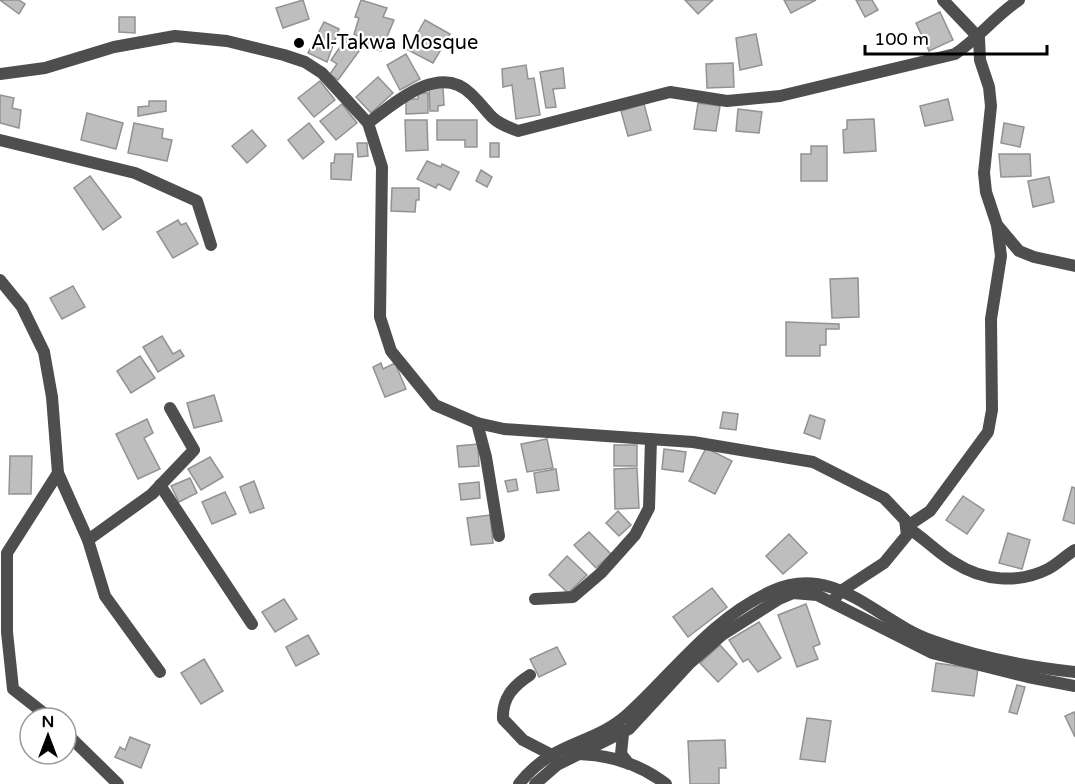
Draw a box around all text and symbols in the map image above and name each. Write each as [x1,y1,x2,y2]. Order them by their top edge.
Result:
scale bar [865,18,1046,56]
text: 100 m [874,28,929,50]
place label: Al-Takwa Mosque [311,31,478,55]
marker: Al-Takwa Mosque [292,36,306,50]
north arrow [18,706,78,766]
text: N [42,712,54,732]

